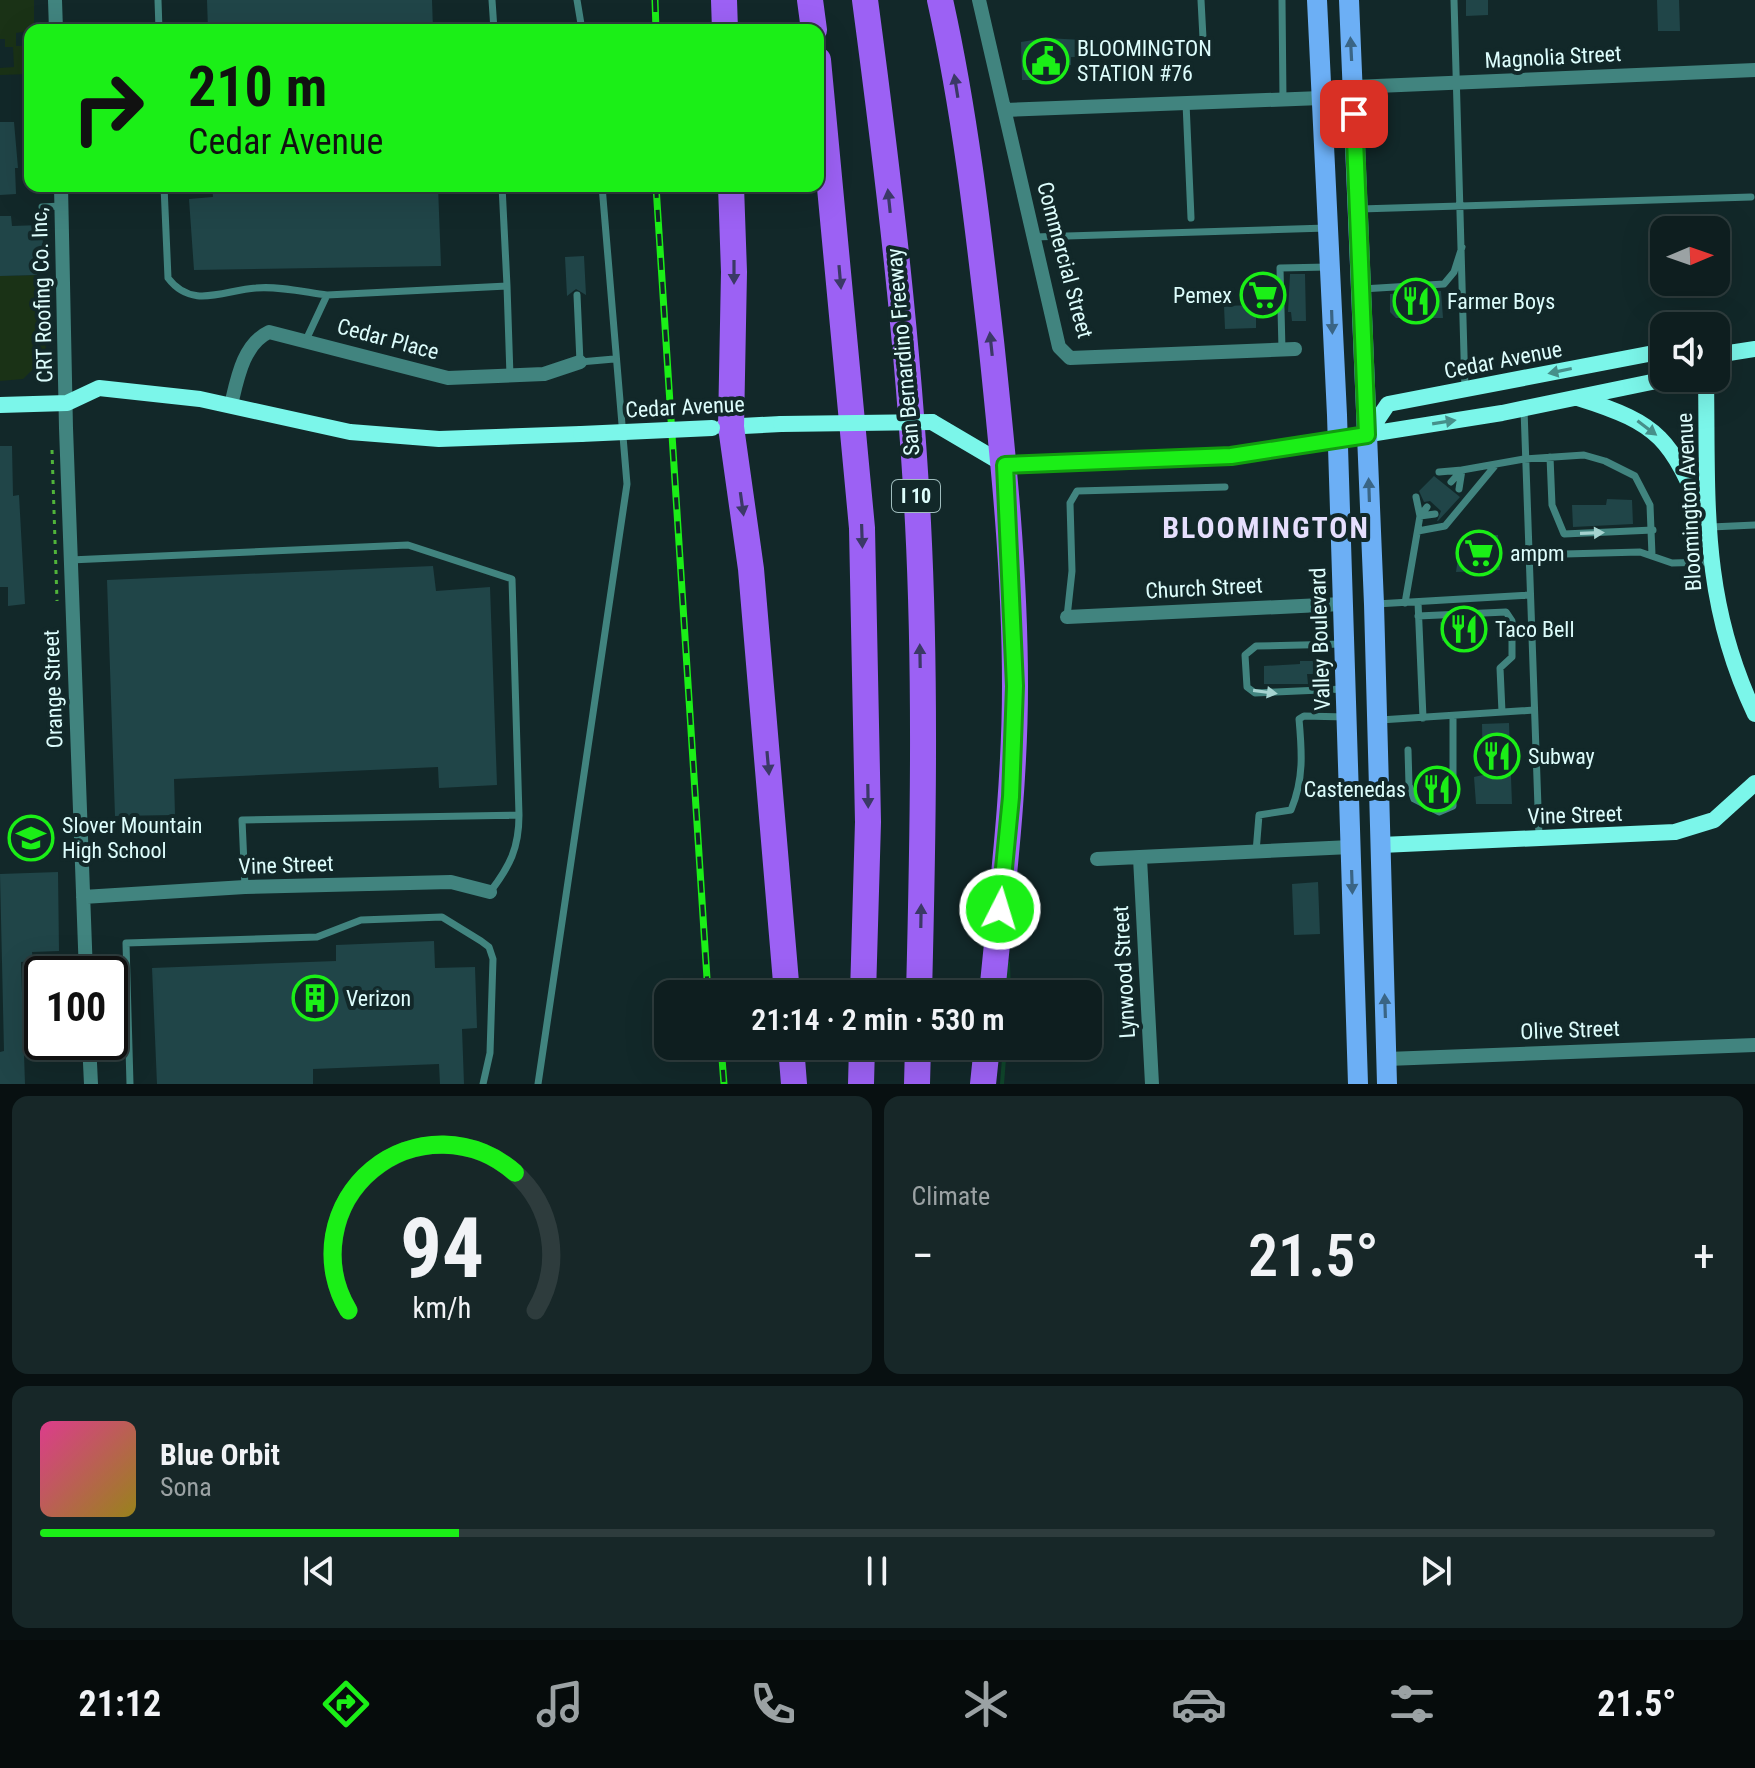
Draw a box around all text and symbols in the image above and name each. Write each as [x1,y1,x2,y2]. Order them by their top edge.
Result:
place label: BLOOMINGTON STATION #76 [1077,36,1212,86]
one-way arrow [1344,36,1357,61]
public building icon: BLOOMINGTON STATION #76 [1022,37,1070,85]
street label: Magnolia Street [1484,41,1622,73]
text: 210 m [188,54,327,120]
icon: right [56,56,160,160]
one-way arrow [949,73,962,98]
pin [1320,80,1388,148]
icon: arrive [1332,92,1376,136]
text: Cedar Avenue [188,121,383,163]
street label: Commercial Street [1032,179,1098,341]
one-way arrow [882,188,895,213]
street label: CRT Roofing Co. Inc, [26,207,58,383]
north arrow [1650,216,1730,296]
map controls [1650,216,1730,392]
street label: San Bernardino Freeway [881,247,925,457]
one-way arrow [727,260,740,285]
one-way arrow [834,264,847,289]
supermarket icon: Pemex [1239,271,1287,319]
restaurant icon: Farmer Boys [1392,277,1440,325]
place label: Pemex [1173,283,1232,308]
place label: Farmer Boys [1447,289,1555,314]
one-way arrow [1326,310,1339,335]
button: sound [1650,312,1730,392]
street label: Cedar Place [334,313,442,365]
one-way arrow [984,331,997,356]
street label: Cedar Avenue [1442,336,1564,384]
one-way arrow [1547,365,1572,378]
street label: Cedar Avenue [625,391,745,423]
street label: Bloomington Avenue [1672,412,1706,592]
one-way arrow [1432,416,1457,428]
one-way arrow [1636,420,1658,436]
one-way arrow [1362,477,1375,502]
road number: I 10 [892,480,940,512]
one-way arrow [736,492,749,517]
district label: BLOOMINGTON [1162,510,1370,545]
one-way arrow [855,524,868,549]
one-way arrow [1580,526,1605,539]
supermarket icon: ampm [1455,529,1503,577]
place label: ampm [1510,541,1565,566]
street label: Valley Boulevard [1305,567,1335,711]
street label: Church Street [1145,572,1263,604]
restaurant icon: Taco Bell [1440,605,1488,653]
place label: Taco Bell [1495,617,1574,642]
street label: Orange Street [38,629,68,749]
one-way arrow [914,643,926,668]
one-way arrow [1252,686,1277,699]
restaurant icon: Subway [1473,732,1521,780]
place label: Subway [1528,744,1595,769]
one-way arrow [762,751,775,776]
restaurant icon: Castenedas [1413,765,1461,813]
place label: Castenedas [1304,777,1406,802]
one-way arrow [861,784,874,809]
street label: Vine Street [1527,801,1623,829]
place label: Slover Mountain High School [62,813,202,863]
school or university icon: Slover Mountain High School [7,814,55,862]
street label: Vine Street [238,851,334,879]
position arrow [958,867,1042,951]
one-way arrow [1345,870,1358,896]
one-way arrow [915,903,927,928]
street label: Lynwood Street [1108,905,1140,1039]
speed limit sign: 100 [24,956,128,1060]
building icon: Verizon [291,974,339,1022]
place label: Verizon [346,986,411,1011]
one-way arrow [1379,993,1392,1018]
text: 21:14 · 2 min · 530 m [751,1002,1005,1037]
street label: Olive Street [1520,1016,1620,1044]
text: Climate [912,1181,990,1211]
text: 94 [400,1200,484,1297]
text: 21.5° [1248,1220,1379,1291]
text: − [912,1230,934,1282]
text: + [1693,1230,1715,1282]
text: km/h [412,1291,471,1325]
text: Blue Orbit [160,1437,280,1472]
text: Sona [160,1472,212,1502]
icon: previous [297,1549,341,1593]
icon: pause [855,1549,899,1593]
icon: next [1414,1549,1458,1593]
icon: directions [318,1676,374,1732]
icon: music [532,1676,588,1732]
icon: phone [745,1676,801,1732]
icon: climate [958,1676,1014,1732]
icon: car [1171,1676,1227,1732]
icon: filters [1384,1676,1440,1732]
text: 21:12 [79,1683,161,1725]
text: 21.5° [1597,1683,1676,1725]

